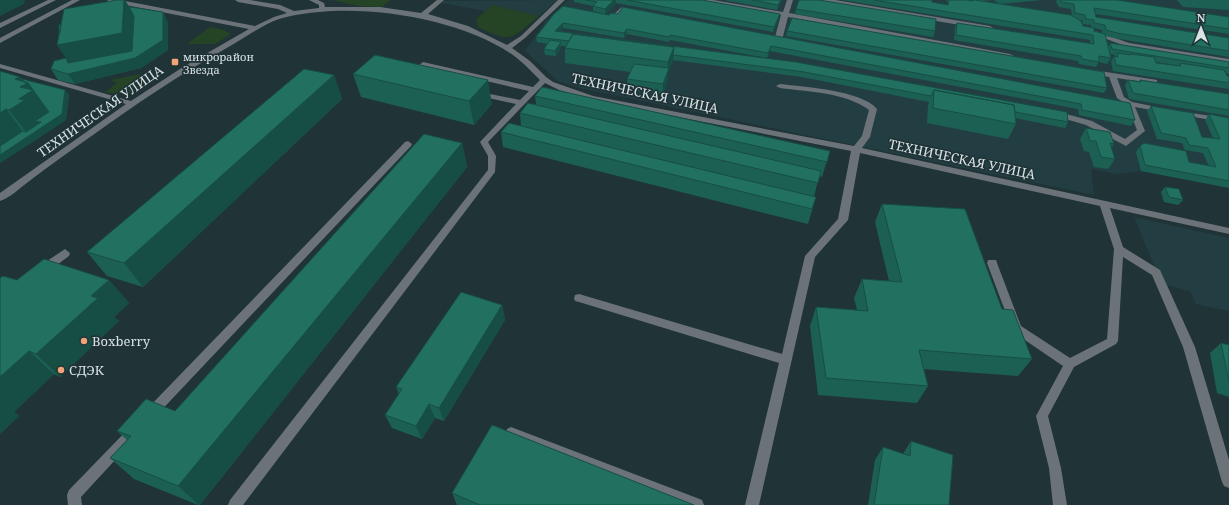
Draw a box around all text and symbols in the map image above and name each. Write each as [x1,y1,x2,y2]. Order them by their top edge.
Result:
north arrow [1181,8,1221,48]
text: N [1197,10,1206,25]
place label: микрорайон Звезда [183,49,254,77]
marker: микрорайон Звезда [170,57,180,67]
street label: ТЕХНИЧЕСКАЯ УЛИЦА [33,60,167,161]
street label: ТЕХНИЧЕСКАЯ УЛИЦА [570,69,721,118]
street label: ТЕХНИЧЕСКАЯ УЛИЦА [887,135,1038,184]
place label: Boxberry [92,332,151,350]
marker: Boxberry [79,336,89,346]
place label: СДЭК [69,361,105,379]
marker: СДЭК [56,365,66,375]

